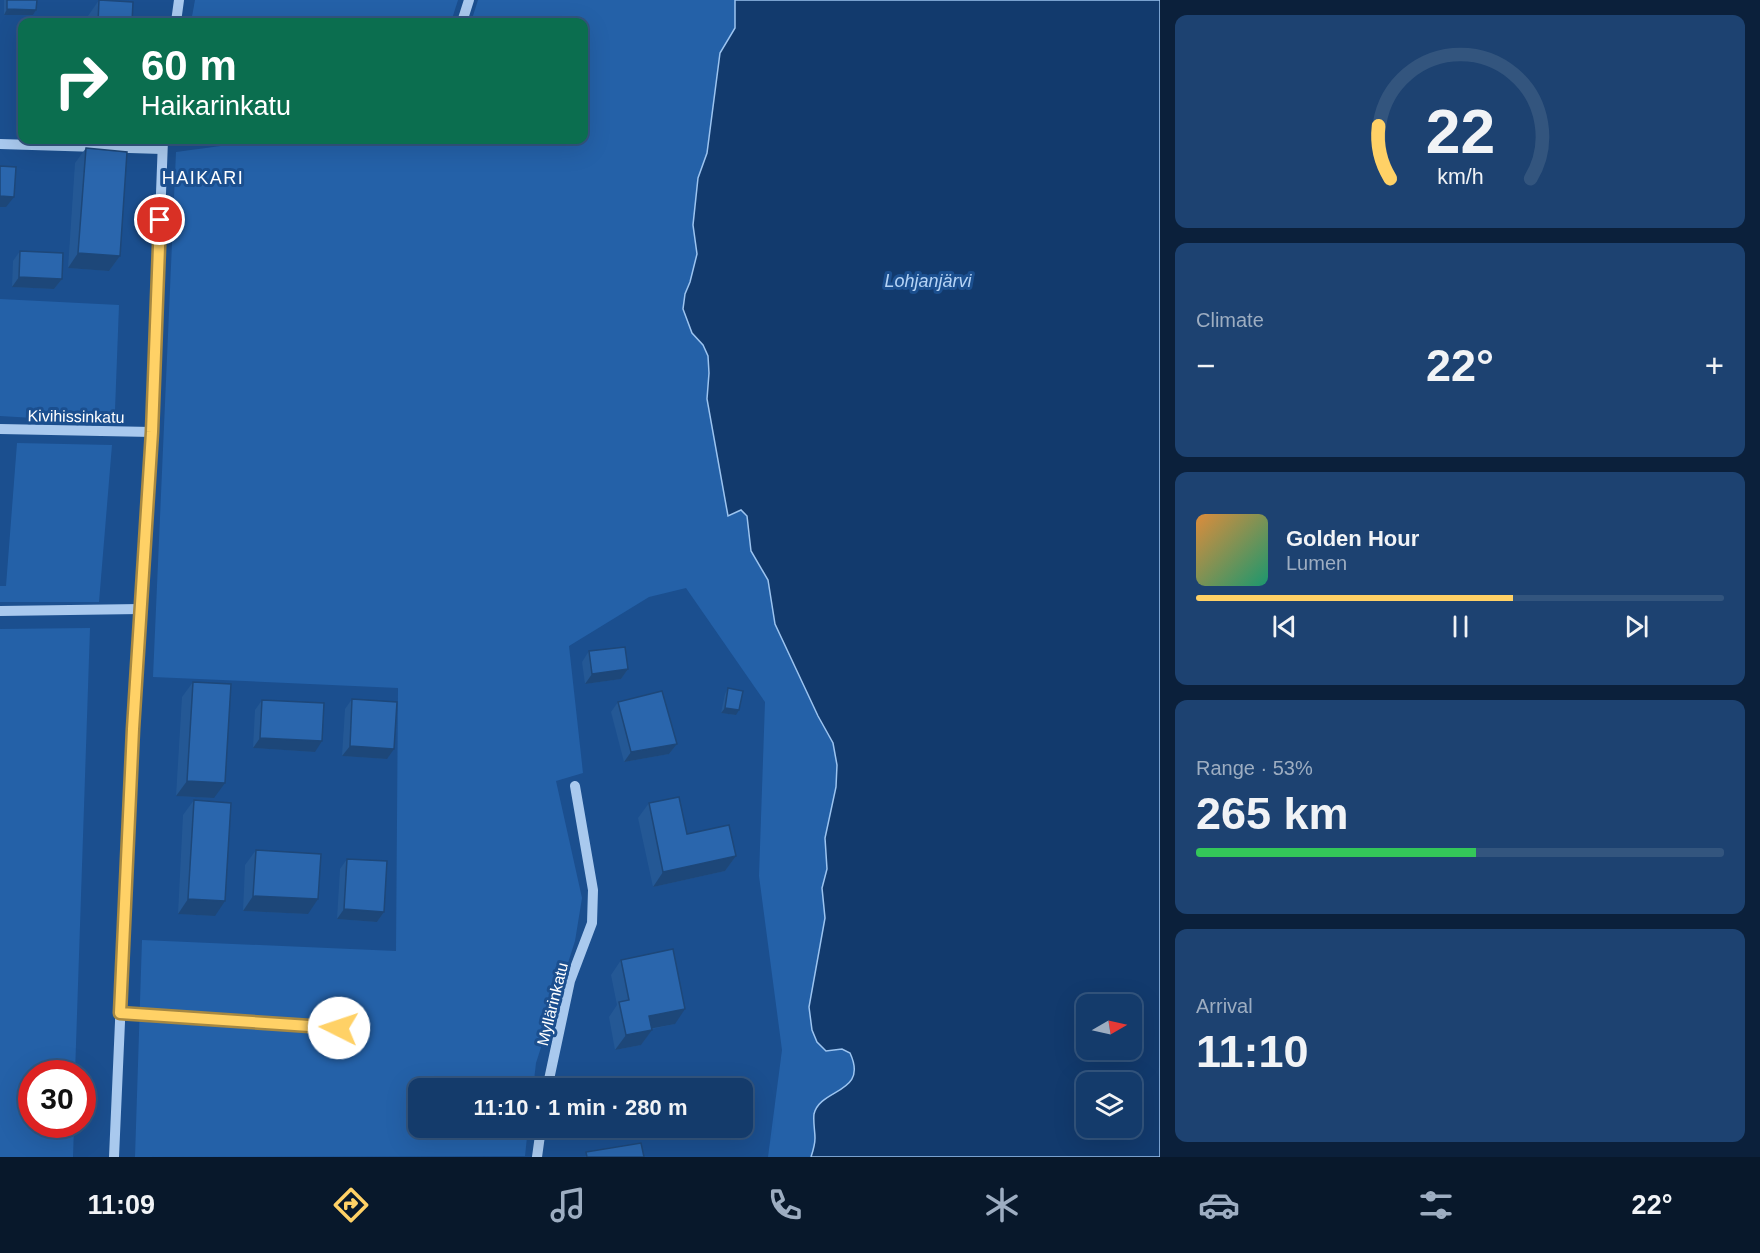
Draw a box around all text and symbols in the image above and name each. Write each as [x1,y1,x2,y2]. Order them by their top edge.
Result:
icon: right [42,42,120,120]
text: 60 m [141,42,237,89]
text: Haikarinkatu [141,91,291,121]
text: 22 [1425,97,1495,166]
text: km/h [1437,165,1483,189]
district label: HAIKARI [162,168,244,188]
pin [134,194,185,245]
icon: arrive [143,203,176,236]
water label: Lohjanjärvi [884,271,973,291]
text: Climate [1196,309,1264,331]
text: 22° [1426,340,1494,391]
text: − [1196,347,1215,384]
text: + [1705,347,1724,384]
street label: Kivihissinkatu [27,407,125,426]
text: Golden Hour [1286,526,1419,551]
text: Lumen [1286,552,1347,574]
icon: previous [1268,610,1301,643]
icon: pause [1444,610,1477,643]
icon: next [1620,610,1653,643]
text: Range · 53% [1196,757,1313,779]
text: 265 km [1196,788,1349,839]
street label: Myllärinkatu [534,961,571,1048]
north arrow [1076,994,1142,1060]
map controls [1076,994,1142,1138]
text: Arrival [1196,995,1253,1017]
position arrow [307,996,371,1060]
text: 11:10 [1196,1026,1309,1077]
speed limit sign: 30 [18,1060,96,1138]
button: layers [1076,1072,1142,1138]
text: 11:10 · 1 min · 280 m [474,1095,688,1120]
icon: directions [330,1184,372,1226]
icon: music [547,1184,589,1226]
icon: phone [764,1184,806,1226]
icon: climate [981,1184,1023,1226]
icon: car [1198,1184,1240,1226]
icon: filters [1415,1184,1457,1226]
text: 11:09 [87,1190,155,1220]
text: 22° [1632,1190,1672,1220]

